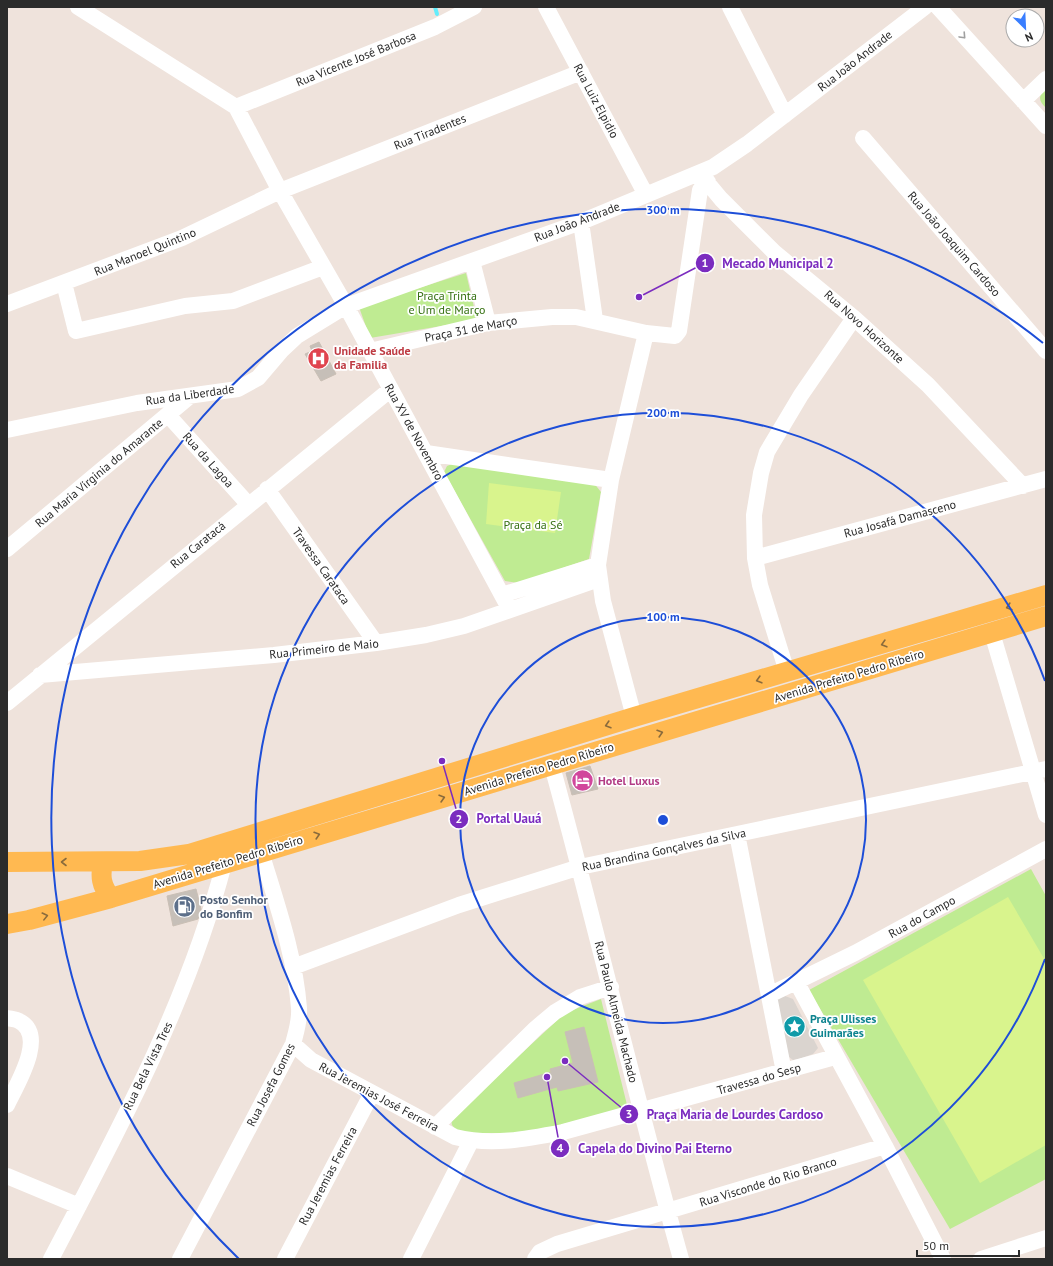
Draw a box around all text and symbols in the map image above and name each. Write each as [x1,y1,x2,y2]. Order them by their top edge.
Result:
north arrow [1005,8,1045,48]
street label: Rua Vicente José Barbosa [293,27,418,90]
street label: Rua João Andrade [814,27,895,94]
text: N [1023,29,1035,45]
one-way arrow [958,32,965,39]
street label: Rua Luiz Elpidio [571,61,622,141]
street label: Rua Tiradentes [392,110,468,153]
street label: Rua João Joaquim Cardoso [905,188,1004,299]
street label: Rua João Andrade [532,198,622,245]
text: 300 m [646,202,680,217]
street label: Rua Manoel Quintino [92,224,198,279]
callout: Mecado Municipal 2 [695,251,842,276]
text: 1 [702,255,708,270]
text: Mecado Municipal 2 [722,255,834,272]
street label: Rua Novo Horizonte [821,287,907,366]
park label: Praça Trinta e Um de Março [409,288,485,317]
street label: Praça 31 de Março [423,312,518,345]
place label: Unidade Saúde da Familia [334,343,411,372]
hospital icon: Unidade Saúde da Familia [305,345,331,371]
street label: Rua da Liberdade [145,381,235,408]
street label: Rua XV de Novembro [382,381,447,483]
text: 200 m [646,405,680,420]
street label: Rua Maria Virginia do Amarante [32,415,166,530]
street label: Rua da Lagoa [180,429,237,490]
street label: Rua Josafá Damasceno [842,496,958,541]
park label: Praça da Sé [504,517,562,532]
street label: Rua Caratacá [167,518,228,571]
street label: Travessa Carataca [289,524,354,607]
one-way arrow [1005,602,1012,611]
text: 100 m [646,609,680,624]
street label: Rua Primeiro de Maio [269,635,379,662]
one-way arrow [881,639,888,648]
street label: Avenida Prefeito Pedro Ribeiro [772,646,926,705]
one-way arrow [756,675,763,684]
one-way arrow [605,720,612,729]
one-way arrow [657,729,664,738]
street label: Avenida Prefeito Pedro Ribeiro [462,739,616,798]
hotel icon: Hotel Luxus [569,768,595,794]
place label: Hotel Luxus [598,773,660,788]
one-way arrow [438,794,445,803]
callout: Portal Uauá [449,806,550,831]
text: Portal Uauá [476,810,542,827]
text: 2 [456,811,462,826]
centre of rings [656,813,670,827]
street label: Rua Brandina Gonçalves da Silva [581,825,747,874]
one-way arrow [314,831,321,840]
street label: Avenida Prefeito Pedro Ribeiro [151,832,305,891]
one-way arrow [61,858,67,866]
place label: Posto Senhor do Bonfim [200,892,269,921]
street label: Rua do Campo [886,892,958,941]
fuel station icon: Posto Senhor do Bonfim [172,894,198,920]
one-way arrow [41,912,48,921]
street label: Rua Paulo Almeida Machado [592,939,641,1084]
place label: Praça Ulisses Guimarães [810,1011,876,1040]
place icon: Praça Ulisses Guimarães [781,1013,807,1039]
street label: Rua Bela Vista Tres [120,1019,175,1112]
street label: Rua Josefa Gomes [243,1041,298,1129]
street label: Rua Jeremias José Ferreira [317,1059,442,1135]
street label: Travessa do Sesp [715,1059,803,1098]
callout: Praça Maria de Lourdes Cardoso [619,1102,831,1127]
text: 3 [626,1106,632,1121]
text: Praça Maria de Lourdes Cardoso [647,1106,823,1123]
street label: Rua Jeremias Ferreira [295,1124,360,1228]
callout: Capela do Divino Pai Eterno [550,1135,740,1160]
text: 4 [557,1140,564,1155]
text: Capela do Divino Pai Eterno [578,1140,732,1157]
street label: Rua Visconde do Rio Branco [698,1154,838,1210]
scale bar [917,1232,1019,1258]
text: 50 m [923,1238,949,1253]

